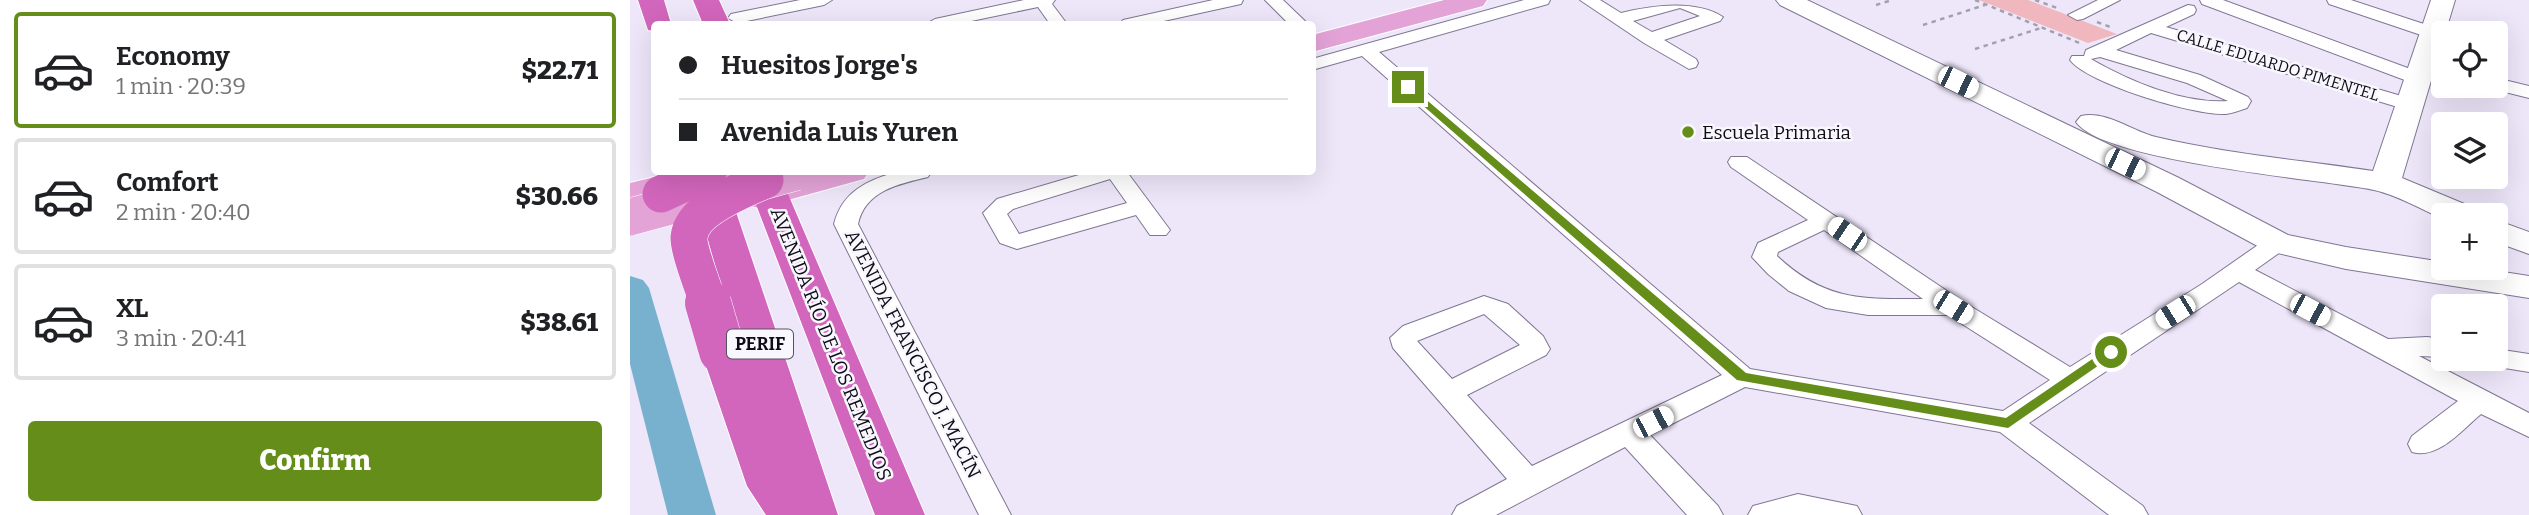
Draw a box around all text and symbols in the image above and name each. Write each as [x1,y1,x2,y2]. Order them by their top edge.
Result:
map controls [2431,21,2508,371]
button: locate [2431,21,2508,98]
street label: CALLE EDUARDO PIMENTEL [2174,25,2382,105]
icon: car [32,39,95,102]
text: Economy [116,41,230,72]
text: Huesitos Jorge's [721,50,918,81]
text: $22.71 [521,55,598,86]
car [1935,63,1982,101]
route end [1392,71,1424,103]
text: 1 min · 20:39 [116,72,246,100]
button: layers [2431,112,2508,189]
text: Avenida Luis Yuren [721,117,958,148]
place label: Escuela Primaria [1702,121,1852,144]
marker: Escuela Primaria [1680,124,1696,140]
car [2102,145,2149,183]
icon: car [32,165,95,228]
text: Comfort [116,167,219,198]
text: $30.66 [516,181,598,212]
text: 2 min · 20:40 [116,198,251,226]
button: + [2431,203,2508,280]
street label: AVENIDA RÍO DE LOS REMEDIOS [766,204,896,484]
car [1824,214,1871,254]
street label: AVENIDA FRANCISCO J. MACÍN [840,226,986,482]
car [1930,287,1977,327]
icon: car [32,291,95,354]
car [2287,291,2334,329]
car [2152,292,2199,332]
text: XL [116,293,148,324]
button: − [2431,294,2508,371]
text: $38.61 [520,307,598,338]
text: 3 min · 20:41 [116,324,246,352]
road number: PERIF [727,330,793,358]
route start [2095,336,2127,368]
car [1630,403,1677,441]
button: Confirm [28,421,602,501]

